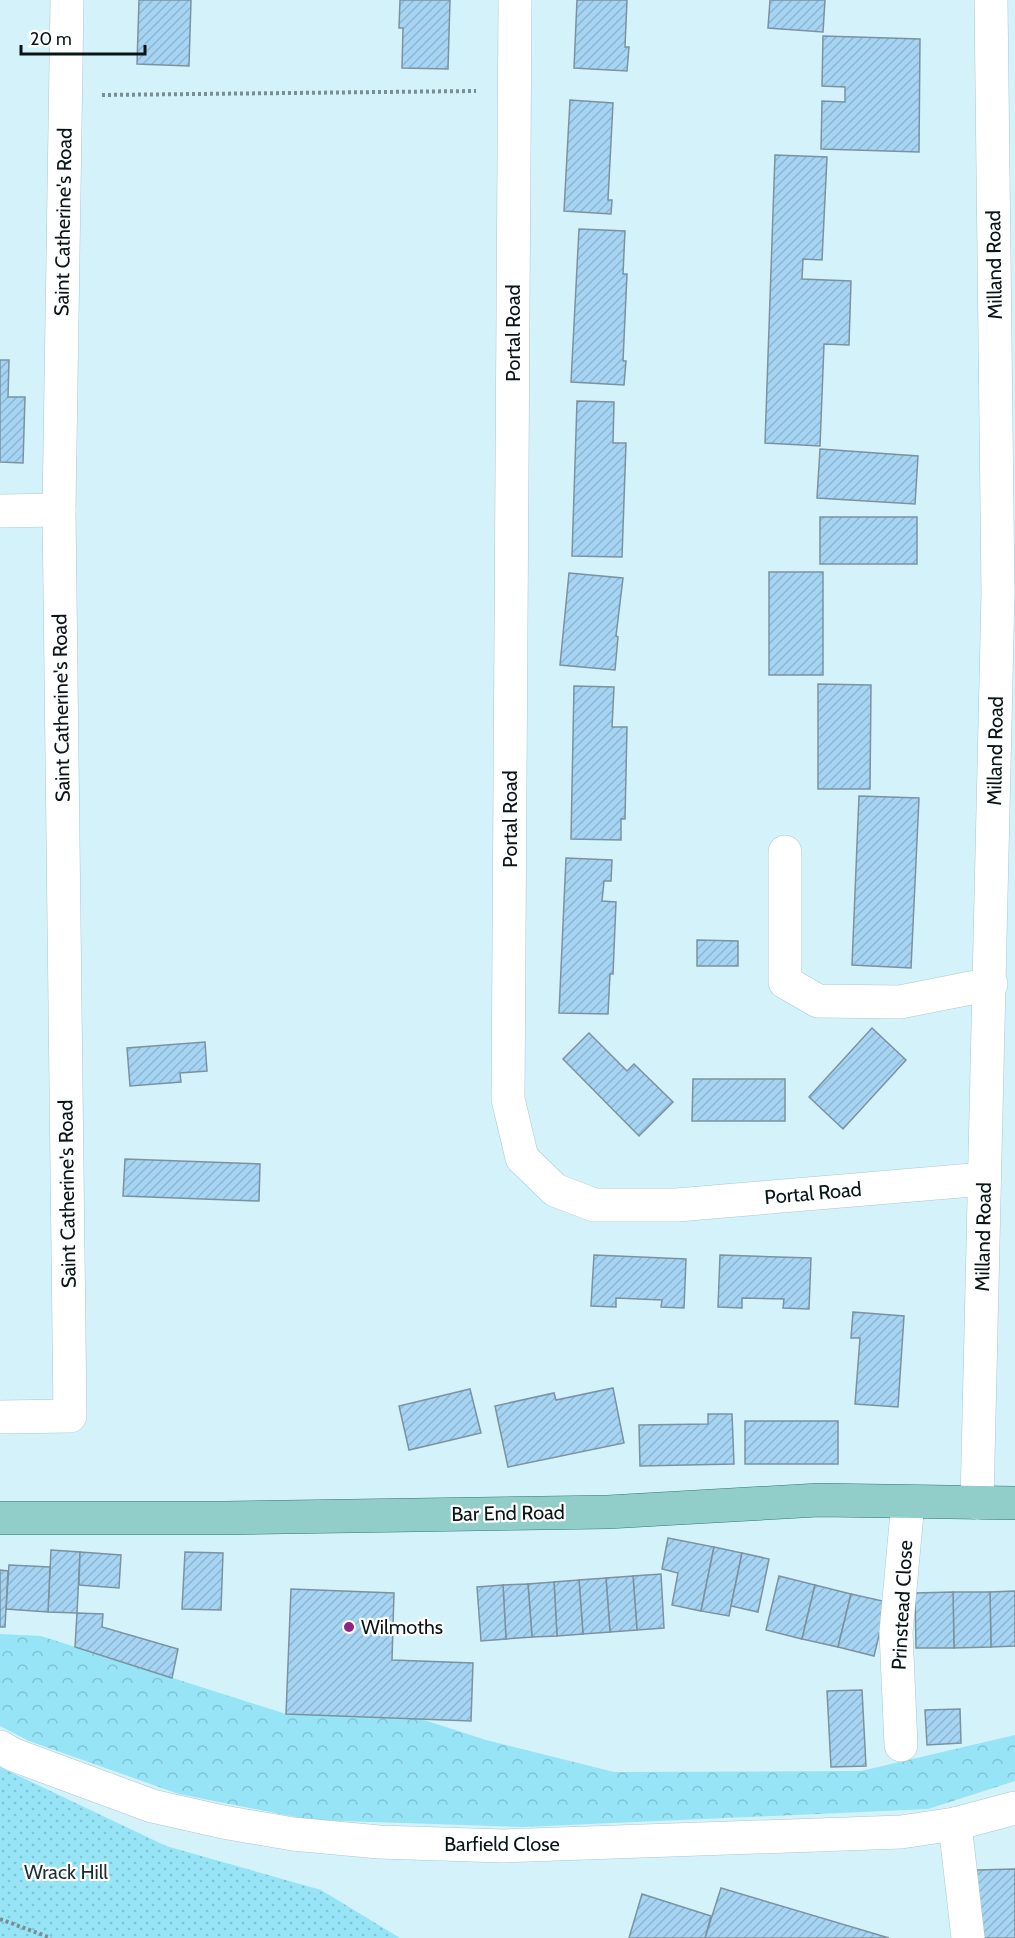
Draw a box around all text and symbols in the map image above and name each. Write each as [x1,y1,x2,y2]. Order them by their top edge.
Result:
scale bar [21,18,146,56]
text: 20 m [30,28,72,50]
street label: Saint Catherine's Road [49,128,77,316]
street label: Milland Road [981,210,1007,320]
street label: Portal Road [501,284,525,382]
street label: Saint Catherine's Road [47,614,75,802]
street label: Milland Road [982,696,1008,806]
street label: Portal Road [498,770,522,868]
street label: Saint Catherine's Road [53,1100,81,1288]
street label: Portal Road [763,1177,863,1209]
street label: Milland Road [970,1182,996,1292]
street label: Bar End Road [451,1500,565,1526]
street label: Prinstead Close [887,1540,917,1670]
place label: Wilmoths [361,1615,443,1639]
marker: Wilmoths [342,1620,356,1634]
street label: Barfield Close [444,1832,560,1856]
park label: Wrack Hill [24,1860,108,1884]

